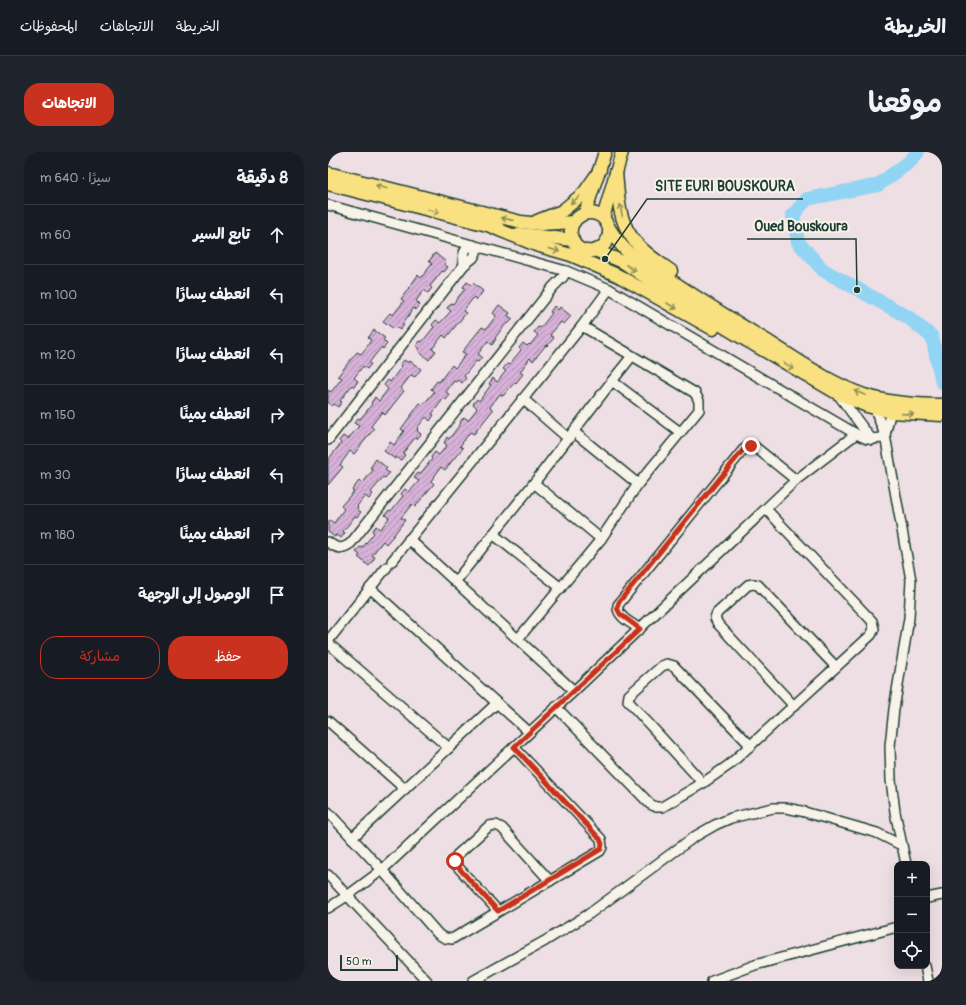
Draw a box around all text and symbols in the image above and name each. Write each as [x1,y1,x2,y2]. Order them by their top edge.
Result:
text: الخريطة [884,15,946,39]
text: المحفوظات [20,18,78,35]
text: الاتجاهات [100,18,154,35]
text: الخريطة [176,18,219,35]
button: الاتجاهات [24,83,114,126]
text: موقعنا [868,86,942,121]
text: 8 دقيقة [237,167,288,188]
text: سيرًا · 640 m [40,170,111,186]
callout: SITE EURI BOUSKOURA [647,173,803,199]
text: SITE EURI BOUSKOURA [655,178,795,195]
one-way arrow [375,183,388,190]
one-way arrow [570,196,581,205]
one-way arrow [616,204,624,217]
one-way arrow [427,208,440,216]
callout: Oued Bouskoura [747,213,856,239]
one-way arrow [501,215,514,223]
text: Oued Bouskoura [754,218,848,235]
icon: ahead [266,224,288,246]
text: تابع السير [193,225,250,244]
text: 60 m [40,227,71,243]
one-way arrow [548,247,561,254]
one-way arrow [626,264,637,272]
icon: left [266,284,288,306]
text: انعطف يسارًا [176,285,250,304]
text: 100 m [40,287,77,303]
one-way arrow [665,302,677,310]
icon: left [266,344,288,366]
text: انعطف يسارًا [176,345,250,364]
text: 120 m [40,347,76,363]
one-way arrow [783,362,795,370]
one-way arrow [854,388,866,396]
icon: right [266,404,288,426]
text: انعطف يمينًا [180,405,250,424]
text: 150 m [40,407,75,423]
one-way arrow [901,411,914,418]
route end [742,437,760,455]
icon: left [266,464,288,486]
text: انعطف يسارًا [176,465,250,484]
text: 30 m [40,467,71,483]
icon: right [266,524,288,546]
text: انعطف يمينًا [180,525,250,544]
text: 180 m [40,527,75,543]
icon: arrive [266,584,288,606]
text: الوصول إلى الوجهة [138,585,250,604]
button: مشاركة [40,636,160,679]
button: حفظ [168,636,288,679]
route start [446,852,464,870]
map controls [894,861,930,969]
button: + [894,861,930,897]
button: − [894,897,930,933]
button: locate [894,933,930,969]
scale bar [340,953,398,972]
text: 50 m [346,955,372,968]

